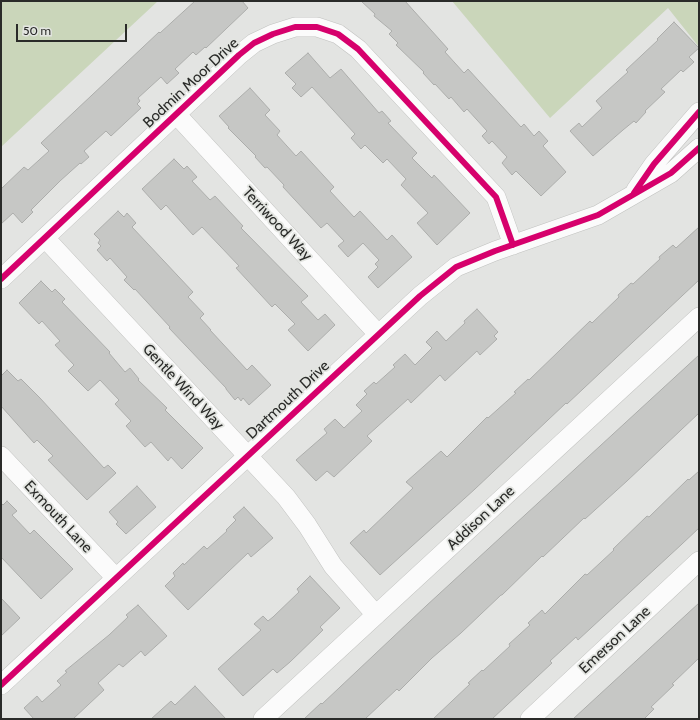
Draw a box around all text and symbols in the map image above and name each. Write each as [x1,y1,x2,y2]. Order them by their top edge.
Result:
scale bar [18,16,129,42]
text: 50 m [23,23,51,38]
street label: Bodmin Moor Drive [140,34,242,132]
street label: Terriwood Way [238,183,316,265]
street label: Gentle Wind Way [139,340,227,434]
street label: Dartmouth Drive [243,357,333,443]
street label: Exmouth Lane [20,477,96,557]
street label: Addison Lane [443,482,519,554]
street label: Emerson Lane [576,602,654,678]

